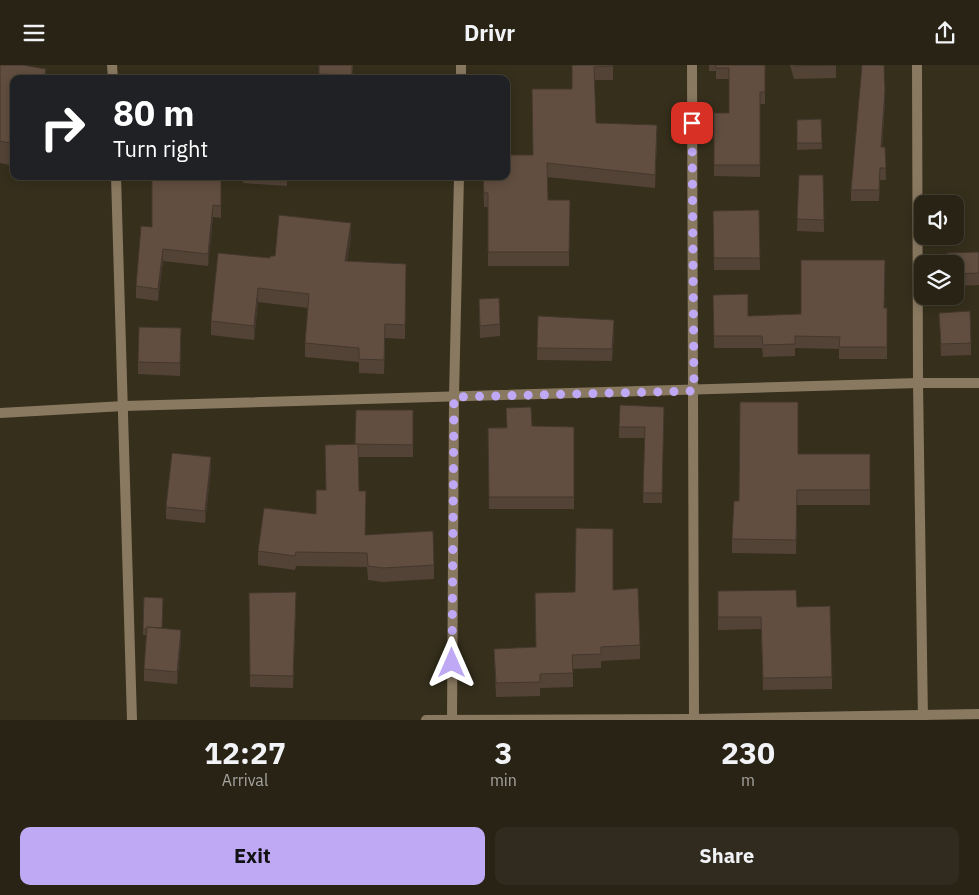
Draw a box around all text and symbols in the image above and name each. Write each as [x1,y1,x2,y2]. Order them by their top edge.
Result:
text: Drivr [464,18,515,47]
icon: menu [20,19,48,47]
icon: share [931,19,959,47]
text: 80 m [113,90,195,136]
icon: right [30,95,95,160]
pin [671,102,713,144]
icon: arrive [678,109,706,137]
text: Turn right [113,134,208,163]
map controls [914,195,964,305]
button: sound [914,195,964,245]
button: layers [914,255,964,305]
position arrow [425,636,477,688]
text: 12:27 [204,733,286,772]
text: 3 [494,733,512,772]
text: 230 [721,733,775,772]
text: Arrival [222,770,268,790]
text: min [490,770,517,790]
text: m [741,770,755,790]
button: Exit [20,827,485,885]
button: Share [495,827,959,885]

